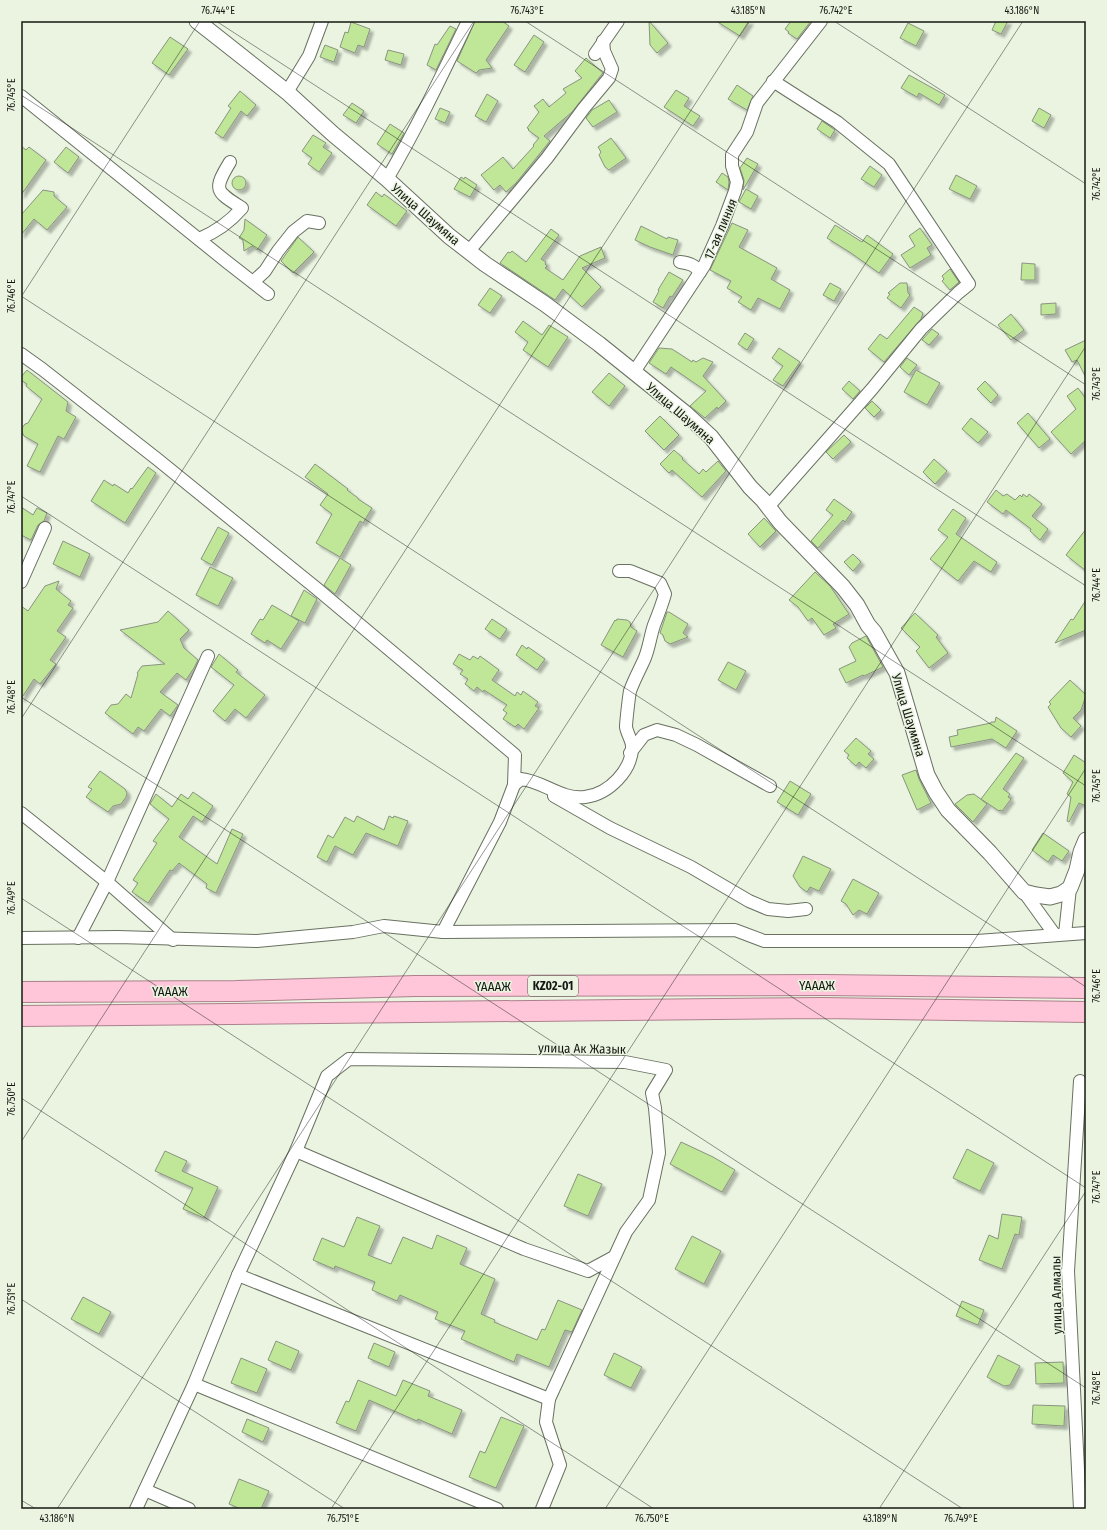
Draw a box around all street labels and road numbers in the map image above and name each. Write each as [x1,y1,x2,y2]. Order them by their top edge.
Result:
street label: Улица Шаумяна [388,180,463,248]
street label: 17-ая линия [701,196,740,262]
street label: Улица Шаумяна [643,379,718,447]
street label: Улица Шаумяна [888,671,928,758]
road number: KZ02-01 [528,976,578,996]
street label: ҮАААЖ [799,978,835,993]
street label: ҮАААЖ [475,979,511,994]
street label: ҮАААЖ [152,984,188,999]
street label: улица Ак Жазык [538,1040,626,1057]
street label: улица Алмалы [1048,1255,1065,1334]

